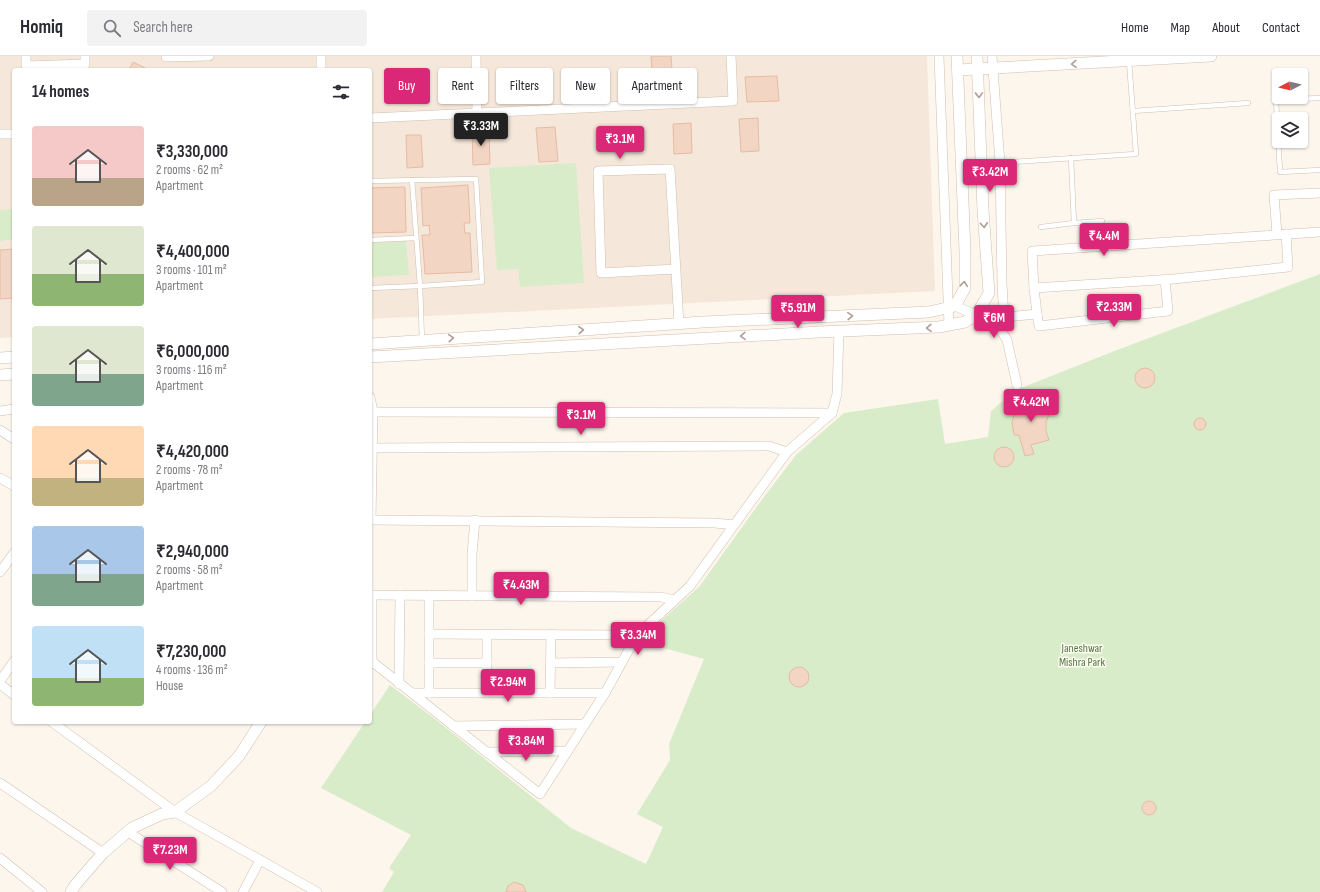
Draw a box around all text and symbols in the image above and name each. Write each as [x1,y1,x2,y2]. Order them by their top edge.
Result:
search box [87,10,367,46]
text: Homiq [20,16,63,39]
icon: search [101,17,123,39]
text: Search here [133,18,193,37]
text: Home [1121,19,1149,36]
text: Map [1171,19,1190,36]
text: About [1212,19,1240,36]
text: Contact [1262,19,1300,36]
one-way arrow [1071,59,1077,68]
chip: Buy [384,68,430,104]
chip: Rent [438,68,488,104]
chip: Filters [496,68,553,104]
chip: New [561,68,610,104]
chip: Apartment [618,68,697,104]
north arrow [1272,68,1308,104]
map controls [1272,68,1308,148]
icon: filters [330,81,352,103]
text: 14 homes [32,82,89,102]
one-way arrow [974,92,983,98]
button: layers [1272,112,1308,148]
pin: ₹3.33M [448,113,514,147]
text: ₹3.33M [463,118,499,134]
pin: ₹3.1M [592,126,648,160]
text: ₹3.1M [605,131,635,147]
icon: home [64,142,112,190]
text: ₹3,330,000 [156,142,228,162]
pin: ₹3.42M [957,159,1023,193]
text: 2 rooms · 62 m² [156,162,223,178]
text: ₹3.42M [972,164,1008,180]
text: Apartment [156,178,203,194]
one-way arrow [980,222,989,228]
pin: ₹4.4M [1076,223,1132,257]
text: ₹4.4M [1089,228,1119,244]
icon: home [64,242,112,290]
text: ₹4,400,000 [156,242,230,262]
text: 3 rooms · 101 m² [156,262,227,278]
text: Apartment [156,278,203,294]
one-way arrow [959,280,968,287]
pin: ₹2.33M [1081,294,1147,328]
pin: ₹5.91M [765,295,831,329]
text: ₹2.33M [1096,299,1132,315]
text: ₹5.91M [780,300,816,316]
pin: ₹6M [975,305,1013,339]
text: ₹6M [983,310,1005,326]
one-way arrow [847,311,853,320]
one-way arrow [926,323,932,332]
one-way arrow [578,325,584,334]
one-way arrow [740,332,746,340]
one-way arrow [448,333,454,342]
icon: home [64,342,112,390]
text: ₹6,000,000 [156,342,229,362]
text: 3 rooms · 116 m² [156,362,227,378]
text: Apartment [156,378,203,394]
pin: ₹4.42M [998,389,1064,423]
text: ₹4.42M [1013,394,1049,410]
pin: ₹3.1M [553,402,609,436]
text: ₹3.1M [566,407,596,423]
icon: home [64,442,112,490]
text: ₹4,420,000 [156,442,229,462]
text: 2 rooms · 78 m² [156,462,223,478]
text: Apartment [156,478,203,494]
icon: home [64,542,112,590]
text: ₹2,940,000 [156,542,229,562]
text: 2 rooms · 58 m² [156,562,223,578]
pin: ₹4.43M [488,572,554,606]
text: ₹4.43M [503,577,539,593]
text: Apartment [156,578,203,594]
pin: ₹3.34M [605,622,671,656]
text: ₹3.34M [620,627,656,643]
park label: Janeshwar Mishra Park [1059,641,1105,670]
icon: home [64,642,112,690]
text: ₹7,230,000 [156,642,226,662]
text: 4 rooms · 136 m² [156,662,228,678]
pin: ₹2.94M [475,669,541,703]
text: ₹2.94M [490,674,526,690]
text: House [156,678,183,694]
pin: ₹3.84M [493,728,559,762]
text: ₹3.84M [508,733,544,749]
pin: ₹7.23M [137,837,203,871]
text: ₹7.23M [153,842,187,858]

